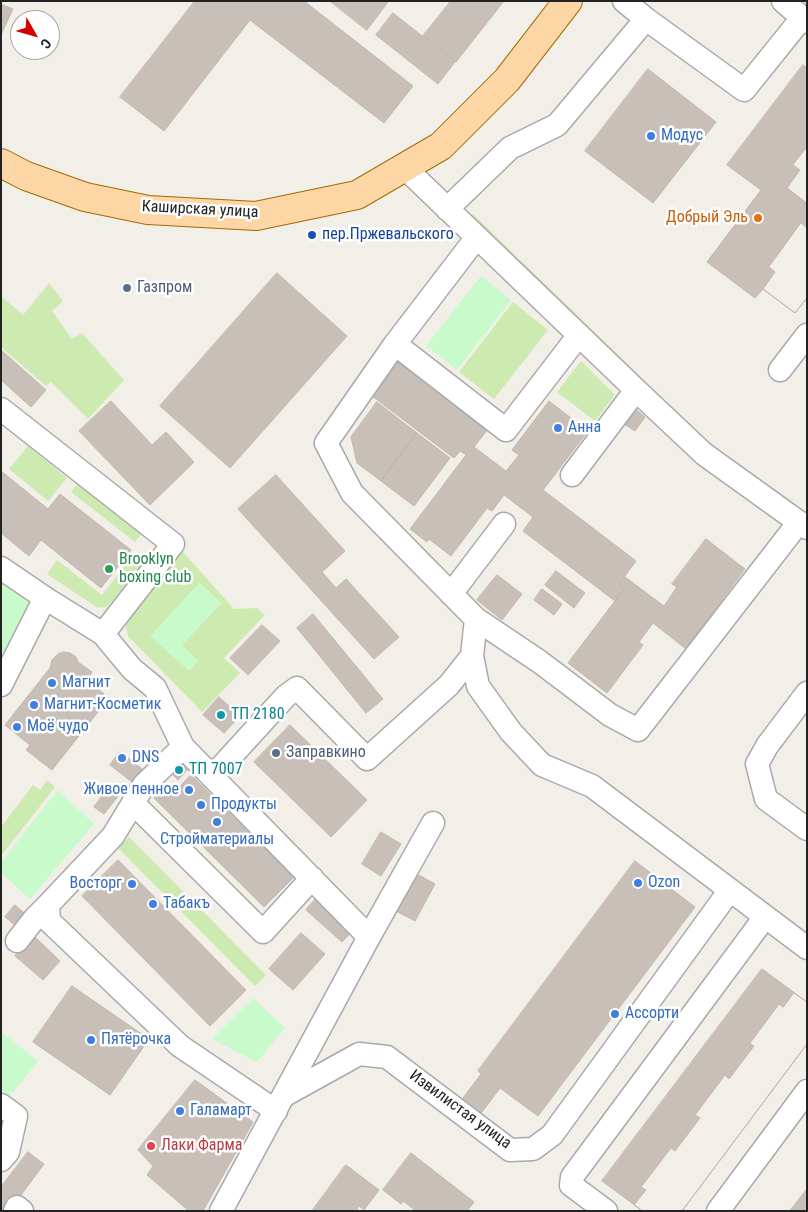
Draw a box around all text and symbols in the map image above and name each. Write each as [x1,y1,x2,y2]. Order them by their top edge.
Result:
north arrow [10,10,60,60]
text: С [37,36,55,52]
place label: Модус [661,126,703,146]
marker: Модус [645,130,657,142]
street label: Каширская улица [141,197,259,223]
place label: Добрый Эль [666,208,748,228]
marker: Добрый Эль [752,212,764,224]
place label: пер.Пржевальского [322,225,454,245]
marker: пер.Пржевальского [306,229,318,241]
place label: Газпром [137,278,192,298]
marker: Газпром [121,282,133,294]
place label: Анна [568,418,601,438]
marker: Анна [552,422,564,434]
place label: Brooklyn boxing club [119,550,191,588]
marker: Brooklyn boxing club [103,563,115,575]
place label: Магнит [62,673,111,693]
marker: Магнит [46,677,58,689]
place label: Магнит-Косметик [44,695,161,715]
marker: Магнит-Косметик [28,699,40,711]
place label: ТП 2180 [231,705,285,725]
marker: ТП 2180 [215,709,227,721]
place label: Моё чудо [27,717,89,737]
marker: Моё чудо [11,721,23,733]
place label: Заправкино [286,743,366,763]
marker: Заправкино [270,747,282,759]
place label: DNS [132,748,159,768]
marker: DNS [116,752,128,764]
place label: ТП 7007 [189,760,243,780]
marker: ТП 7007 [173,764,185,776]
place label: Живое пенное [83,780,179,800]
marker: Живое пенное [183,784,195,796]
place label: Продукты [211,795,277,815]
marker: Продукты [195,799,207,811]
marker: Стройматериалы [211,816,223,828]
place label: Стройматериалы [160,830,274,850]
place label: Ozon [648,873,680,893]
place label: Восторг [70,874,122,894]
marker: Ozon [632,877,644,889]
marker: Восторг [126,878,138,890]
place label: Табакъ [163,894,210,914]
marker: Табакъ [147,898,159,910]
place label: Ассорти [625,1004,679,1024]
marker: Ассорти [609,1008,621,1020]
place label: Пятёрочка [101,1030,171,1050]
marker: Пятёрочка [85,1034,97,1046]
street label: Извилистая улица [405,1067,515,1153]
place label: Галамарт [190,1101,252,1121]
marker: Галамарт [174,1105,186,1117]
place label: Лаки Фарма [161,1136,242,1156]
marker: Лаки Фарма [145,1140,157,1152]

